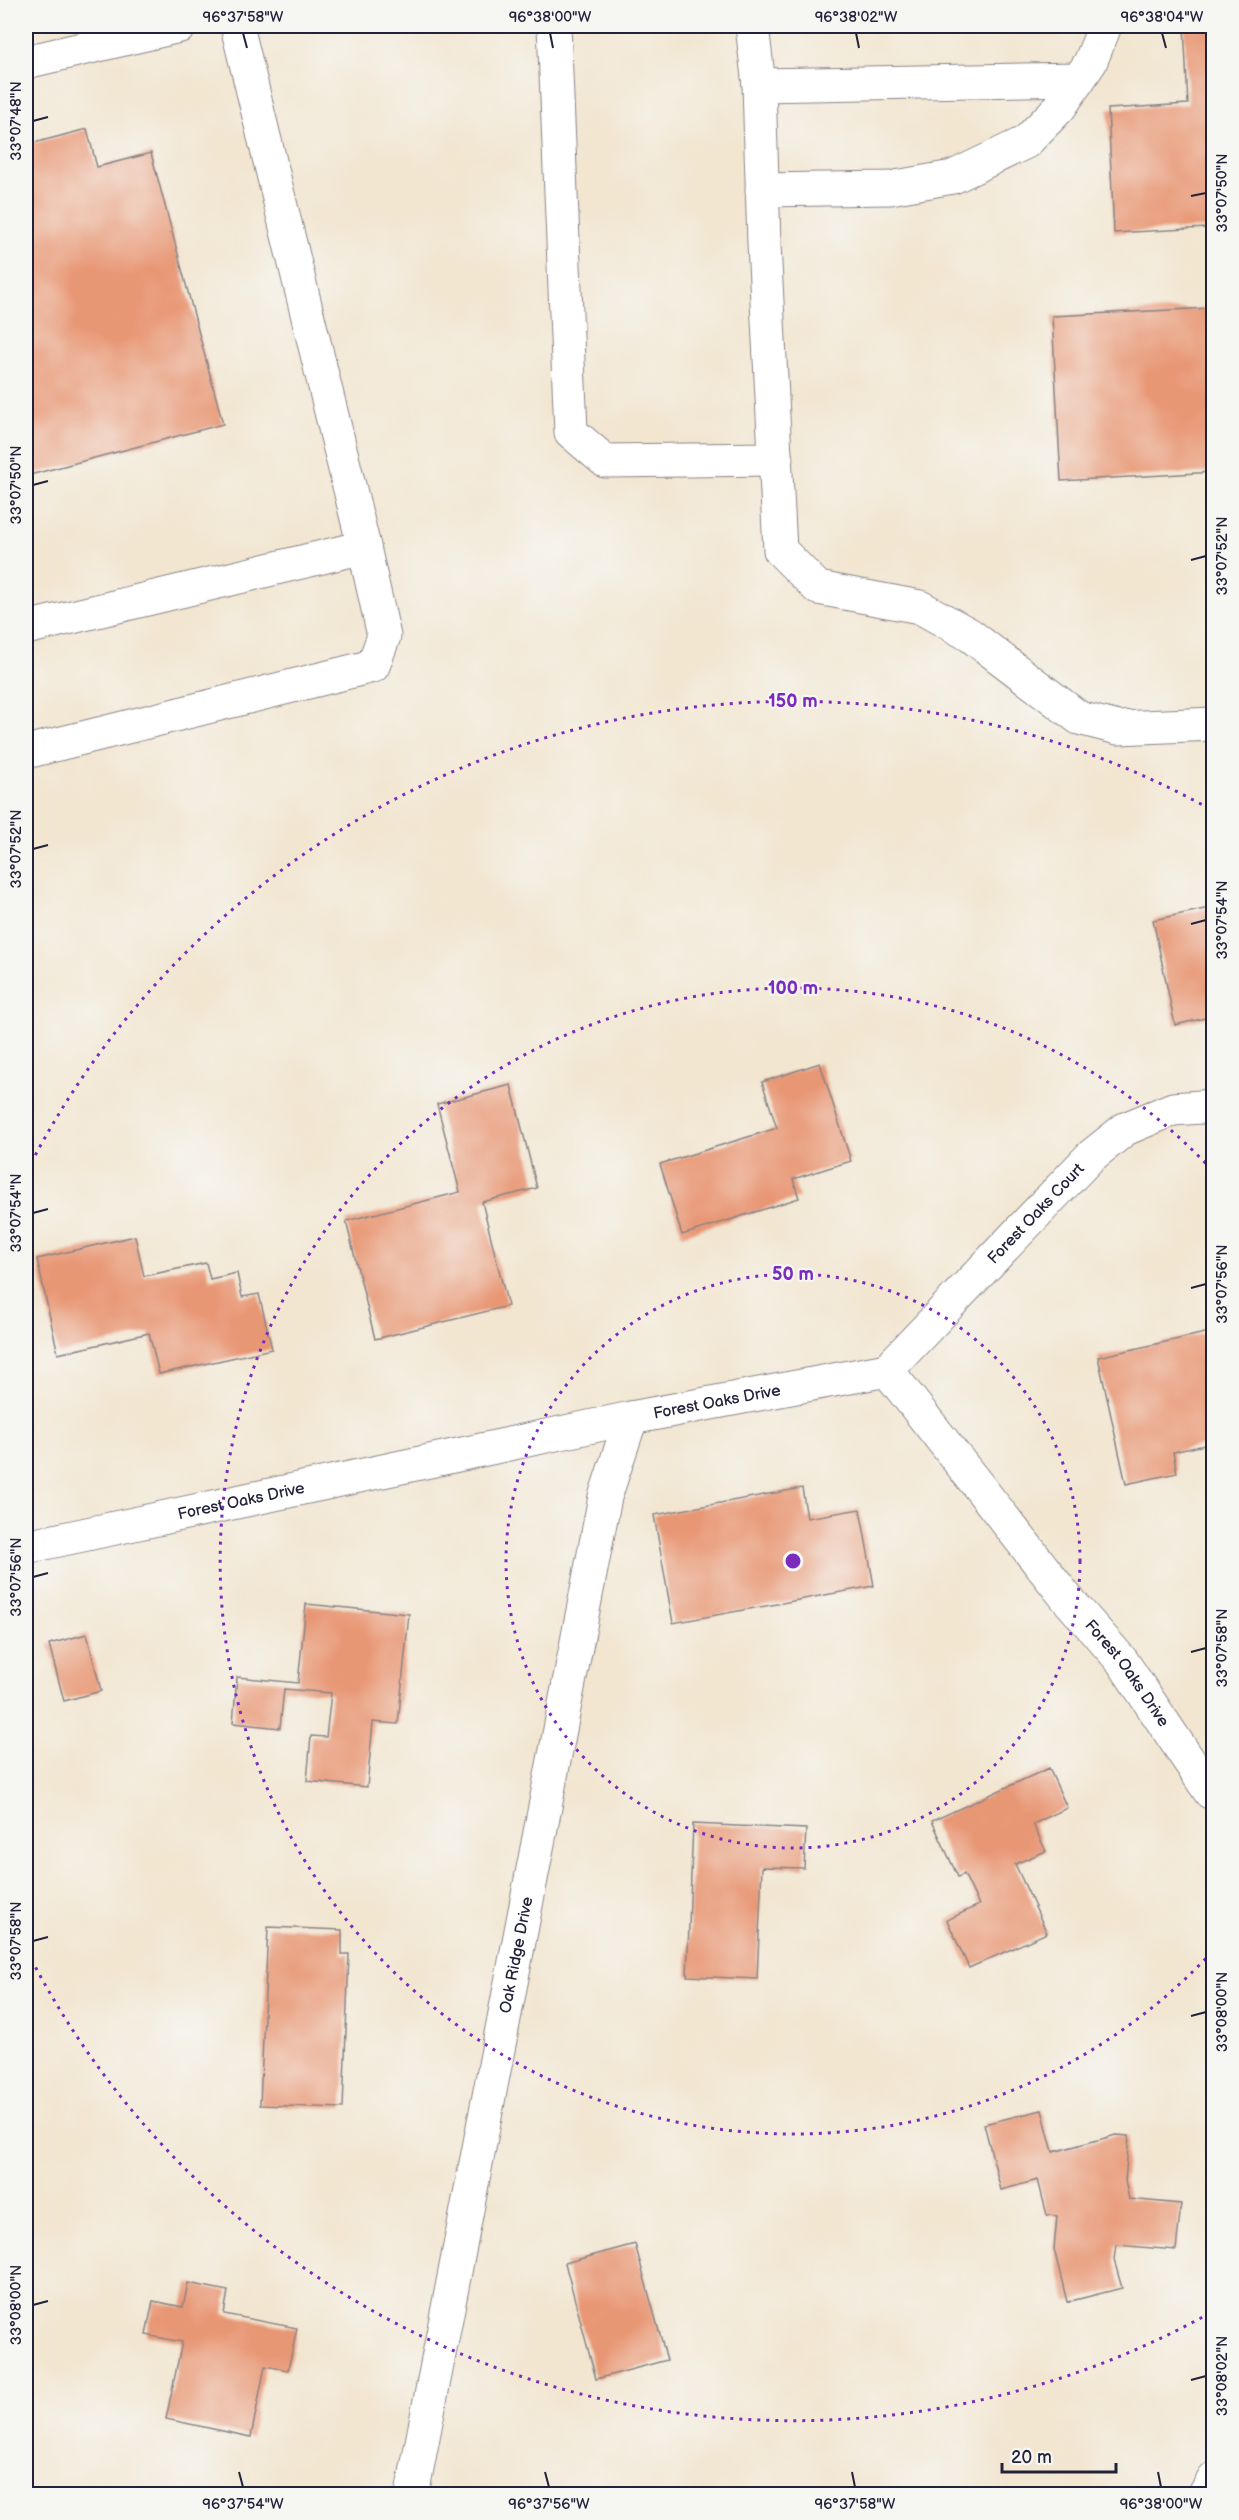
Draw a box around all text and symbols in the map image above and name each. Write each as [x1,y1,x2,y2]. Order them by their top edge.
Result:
text: 96°37'58"W [202,8,284,27]
text: 96°38'00"W [509,8,592,27]
text: 96°38'02"W [815,8,898,27]
text: 96°38'04"W [1120,8,1204,27]
text: 33°07'48"N [7,81,26,161]
text: 33°07'50"N [1213,154,1232,232]
text: 33°07'50"N [7,446,26,524]
text: 33°07'52"N [1213,517,1232,595]
text: 150 m [768,691,818,712]
text: 33°07'52"N [7,810,26,888]
text: 33°07'54"N [1213,880,1232,960]
text: 100 m [768,978,818,999]
street label: Forest Oaks Court [984,1159,1088,1268]
text: 33°07'54"N [7,1173,26,1253]
text: 33°07'56"N [1213,1244,1232,1324]
text: 50 m [772,1264,814,1285]
street label: Forest Oaks Drive [652,1381,783,1423]
street label: Forest Oaks Drive [176,1478,307,1524]
text: 33°07'56"N [7,1537,26,1617]
centre of rings [783,1551,803,1571]
text: 33°07'58"N [1213,1609,1232,1687]
street label: Forest Oaks Drive [1081,1616,1173,1731]
street label: Oak Ridge Drive [496,1895,537,2015]
text: 33°07'58"N [7,1902,26,1980]
text: 33°08'00"N [1213,1972,1232,2052]
text: 33°08'00"N [7,2265,26,2345]
text: 33°08'02"N [1213,2336,1232,2416]
scale bar [1002,2436,1116,2474]
text: 20 m [1011,2447,1052,2468]
text: 96°37'54"W [202,2495,284,2514]
text: 96°37'56"W [508,2495,590,2514]
text: 96°37'58"W [814,2495,896,2514]
text: 96°38'00"W [1120,2495,1203,2514]

